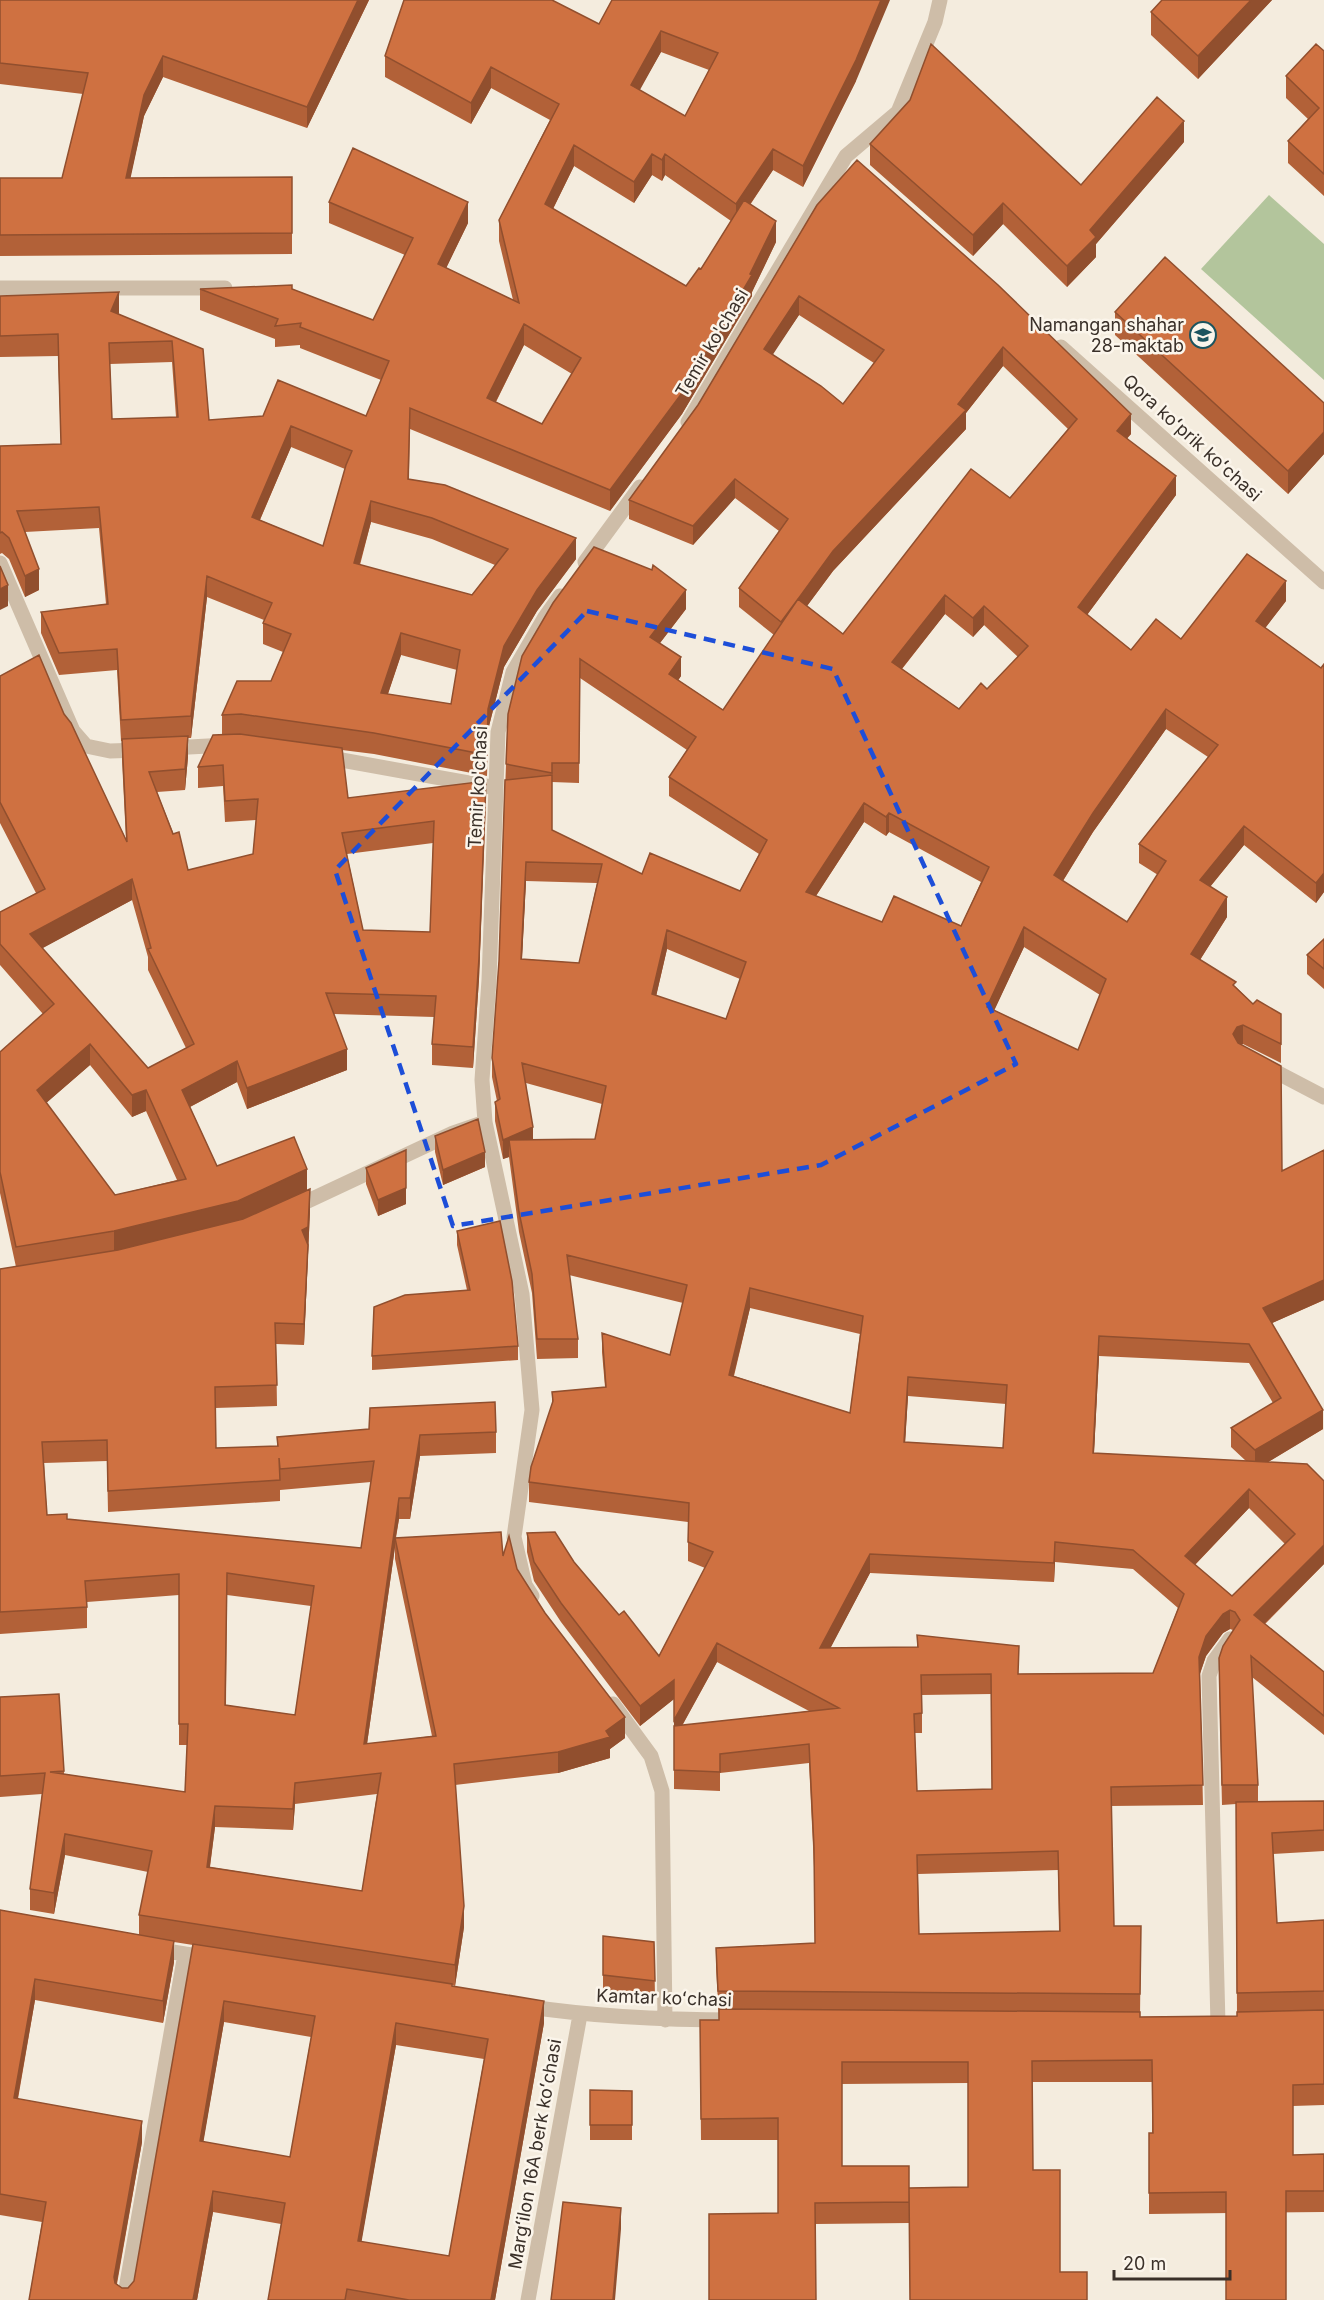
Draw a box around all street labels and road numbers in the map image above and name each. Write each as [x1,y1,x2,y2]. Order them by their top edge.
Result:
street label: Temir ko'chasi [671,285,752,401]
street label: Qora koʻprik koʻchasi [1119,370,1266,505]
street label: Temir ko'chasi [464,725,491,849]
street label: Kamtar koʻchasi [596,1985,732,2010]
street label: Margʻilon 16А berk koʻchasi [504,2037,565,2271]

